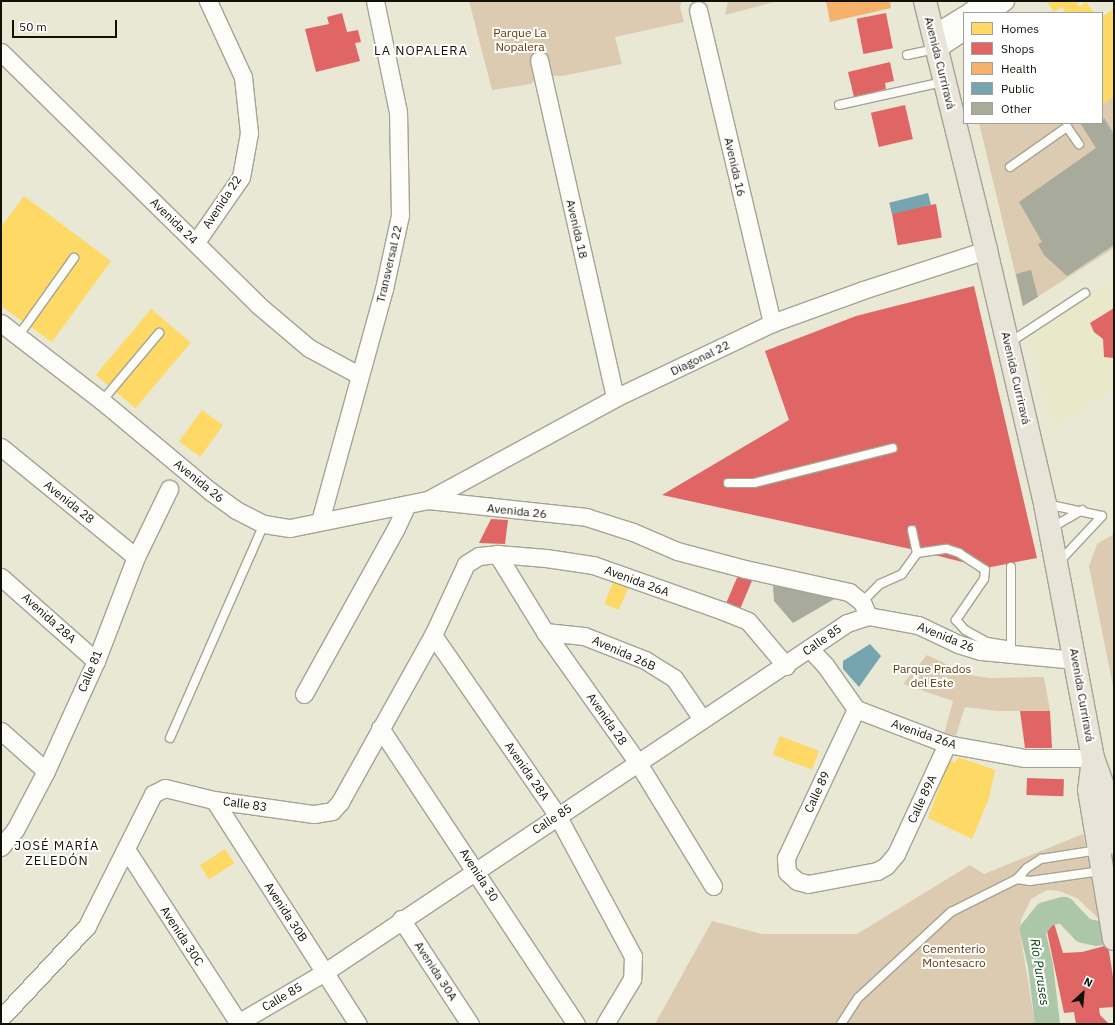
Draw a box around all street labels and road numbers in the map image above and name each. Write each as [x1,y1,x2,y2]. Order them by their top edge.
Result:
street label: Avenida Curriravá [922,15,958,111]
street label: Avenida 16 [721,136,749,198]
street label: Avenida 22 [200,173,244,231]
street label: Avenida 24 [147,195,201,247]
street label: Avenida 18 [563,198,591,260]
street label: Transversal 22 [373,224,405,304]
street label: Avenida Curriravá [998,330,1034,426]
street label: Diagonal 22 [668,337,732,379]
street label: Avenida 26 [171,456,227,506]
street label: Avenida 28 [41,477,97,527]
street label: Avenida 26 [486,501,548,521]
street label: Avenida 26A [603,563,671,599]
street label: Avenida 28A [19,590,79,646]
street label: Avenida 26 [915,619,977,655]
street label: Calle 85 [800,621,844,659]
street label: Avenida 26B [590,633,658,673]
street label: Avenida Curriravá [1067,647,1097,743]
street label: Calle 81 [75,648,105,694]
street label: Avenida 28 [584,690,630,748]
street label: Avenida 26A [890,716,958,752]
street label: Avenida 28A [502,739,552,803]
street label: Calle 89 [801,769,833,815]
street label: Calle 89A [905,772,939,826]
street label: Calle 83 [222,794,268,814]
street label: Calle 85 [530,801,574,837]
street label: Avenida 30 [457,846,501,904]
street label: Avenida 30B [261,880,311,944]
street label: Avenida 30C [158,904,206,968]
street label: Avenida 30A [411,939,461,1003]
street label: Calle 85 [259,980,305,1014]

